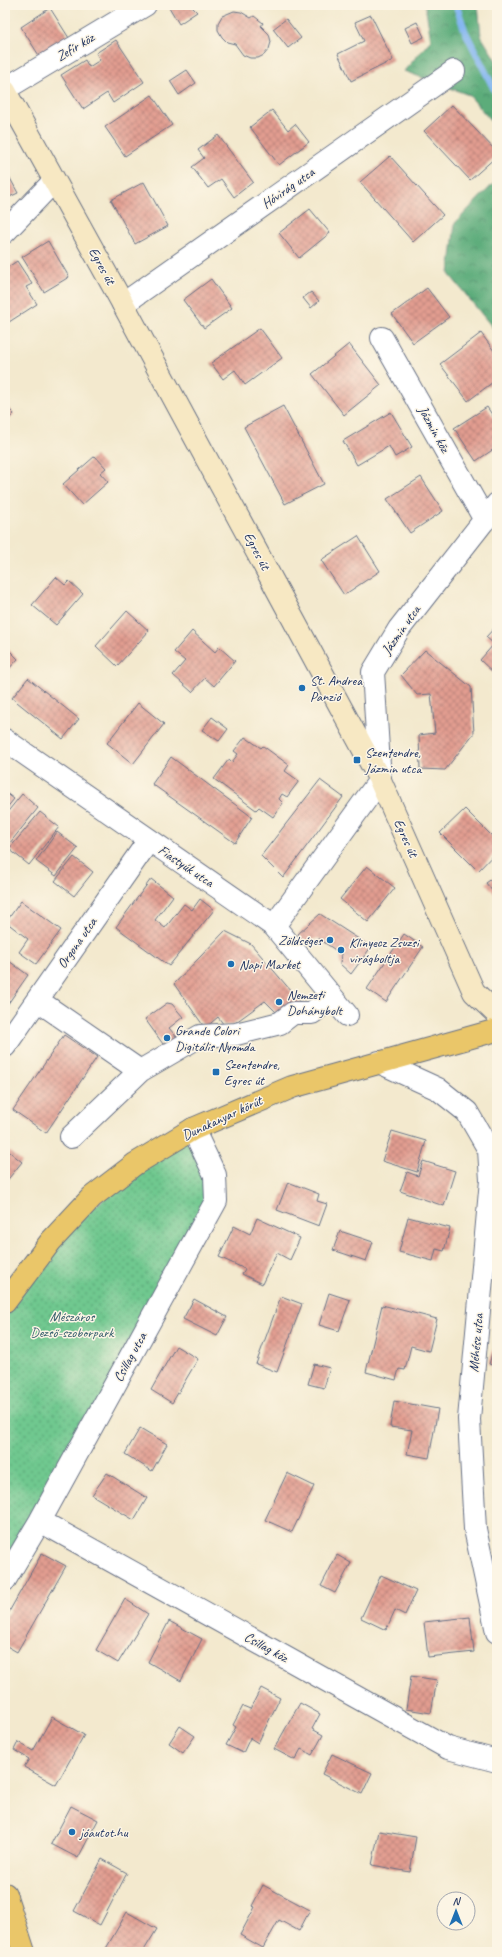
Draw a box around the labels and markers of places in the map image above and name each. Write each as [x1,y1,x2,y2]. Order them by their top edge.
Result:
place label: St. Andrea Panzió [310,672,363,705]
marker: St. Andrea Panzió [297,683,307,693]
place label: Szentendre, Jázmin utca [364,744,422,777]
marker: Szentendre, Jázmin utca [352,755,362,765]
place label: Zöldséges [278,932,323,949]
place label: Klinyecz Zsuzsi virágboltja [349,934,421,967]
marker: Zöldséges [325,935,335,945]
marker: Klinyecz Zsuzsi virágboltja [336,945,346,955]
place label: Napi Market [239,956,301,973]
marker: Napi Market [226,959,236,969]
place label: Nemzeti Dohánybolt [287,986,343,1019]
marker: Nemzeti Dohánybolt [274,997,284,1007]
place label: Grande Colori Digitális Nyomda [175,1022,256,1055]
marker: Grande Colori Digitális Nyomda [162,1033,172,1043]
place label: Szentendre, Egres út [224,1056,280,1089]
marker: Szentendre, Egres út [211,1067,221,1077]
place label: jóautot.hu [78,1824,129,1841]
marker: jóautot.hu [67,1827,77,1837]

